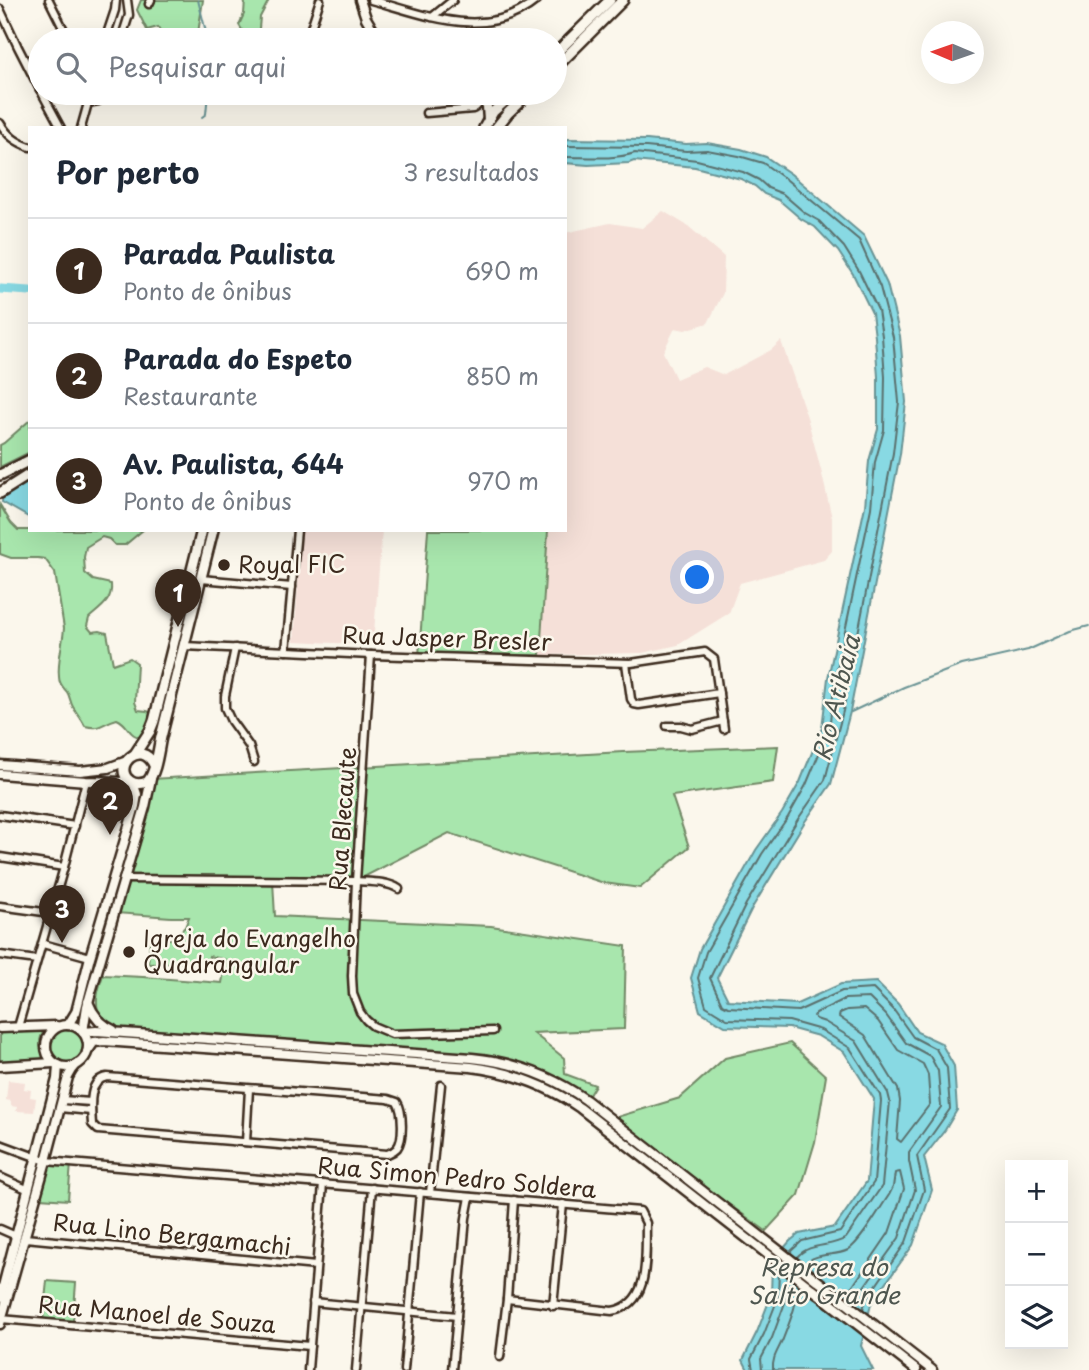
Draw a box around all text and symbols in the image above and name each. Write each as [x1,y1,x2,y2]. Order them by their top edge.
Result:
north arrow [921,21,984,84]
search box [28,28,567,105]
text: Pesquisar aqui [108,47,286,86]
icon: search [52,48,90,86]
text: Por perto [56,149,199,194]
text: 3 resultados [403,154,539,189]
text: Parada Paulista [123,234,335,273]
text: 1 [74,253,85,288]
text: 690 m [465,253,539,288]
text: Ponto de ônibus [123,273,292,308]
text: Parada do Espeto [123,339,352,378]
text: 2 [71,358,87,393]
text: 850 m [466,358,539,393]
text: Restaurante [123,378,258,413]
text: Av. Paulista, 644 [123,444,344,483]
text: 3 [71,463,87,498]
text: 970 m [467,463,539,498]
text: Ponto de ônibus [123,483,292,518]
place label: Royal FIC [238,546,346,581]
marker: Royal FIC [216,557,232,573]
your location [680,560,714,594]
pin: 1 [155,569,201,627]
street label: Rua Jasper Bresler [342,616,553,659]
water label: Rio Atibaia [802,630,868,764]
street label: Rua Blecaute [319,746,364,892]
pin: 2 [87,777,133,835]
pin: 3 [39,885,85,943]
place label: Igreja do Evangelho Quadrangular [143,920,356,981]
marker: Igreja do Evangelho Quadrangular [121,944,137,960]
street label: Rua Simon Pedro Soldera [316,1147,598,1206]
map controls [1005,1160,1068,1349]
button: + [1005,1160,1068,1223]
street label: Rua Lino Bergamachi [51,1204,293,1263]
button: − [1005,1223,1068,1286]
water label: Represa do Salto Grande [748,1248,901,1312]
street label: Rua Manoel de Souza [37,1286,278,1341]
button: layers [1005,1286,1068,1349]

